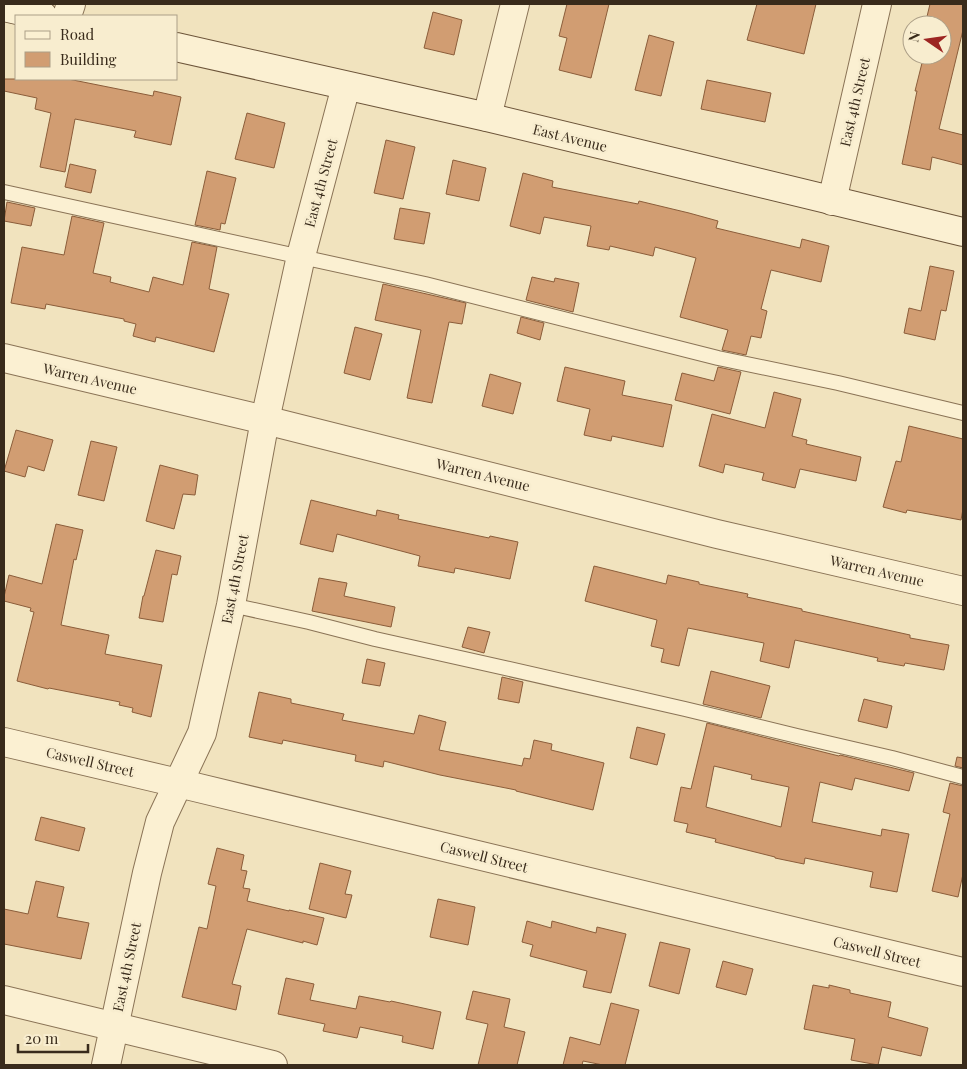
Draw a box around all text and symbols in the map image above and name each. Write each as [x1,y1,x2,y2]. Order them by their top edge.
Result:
legend [15,15,178,80]
north arrow [902,15,952,65]
text: Road [60,24,94,44]
text: N [903,30,924,44]
text: Building [60,49,117,69]
street label: East 4th Street [835,54,874,148]
street label: East Avenue [531,119,609,156]
street label: East 4th Street [300,136,342,229]
street label: Warren Avenue [40,358,139,399]
street label: Warren Avenue [433,453,532,495]
street label: East 4th Street [217,531,253,625]
street label: Warren Avenue [827,550,926,591]
street label: Caswell Street [44,742,137,781]
street label: Caswell Street [438,836,531,877]
street label: East 4th Street [108,919,145,1013]
street label: Caswell Street [831,931,924,972]
scale bar [18,1022,88,1054]
text: 20 m [25,1028,59,1048]

